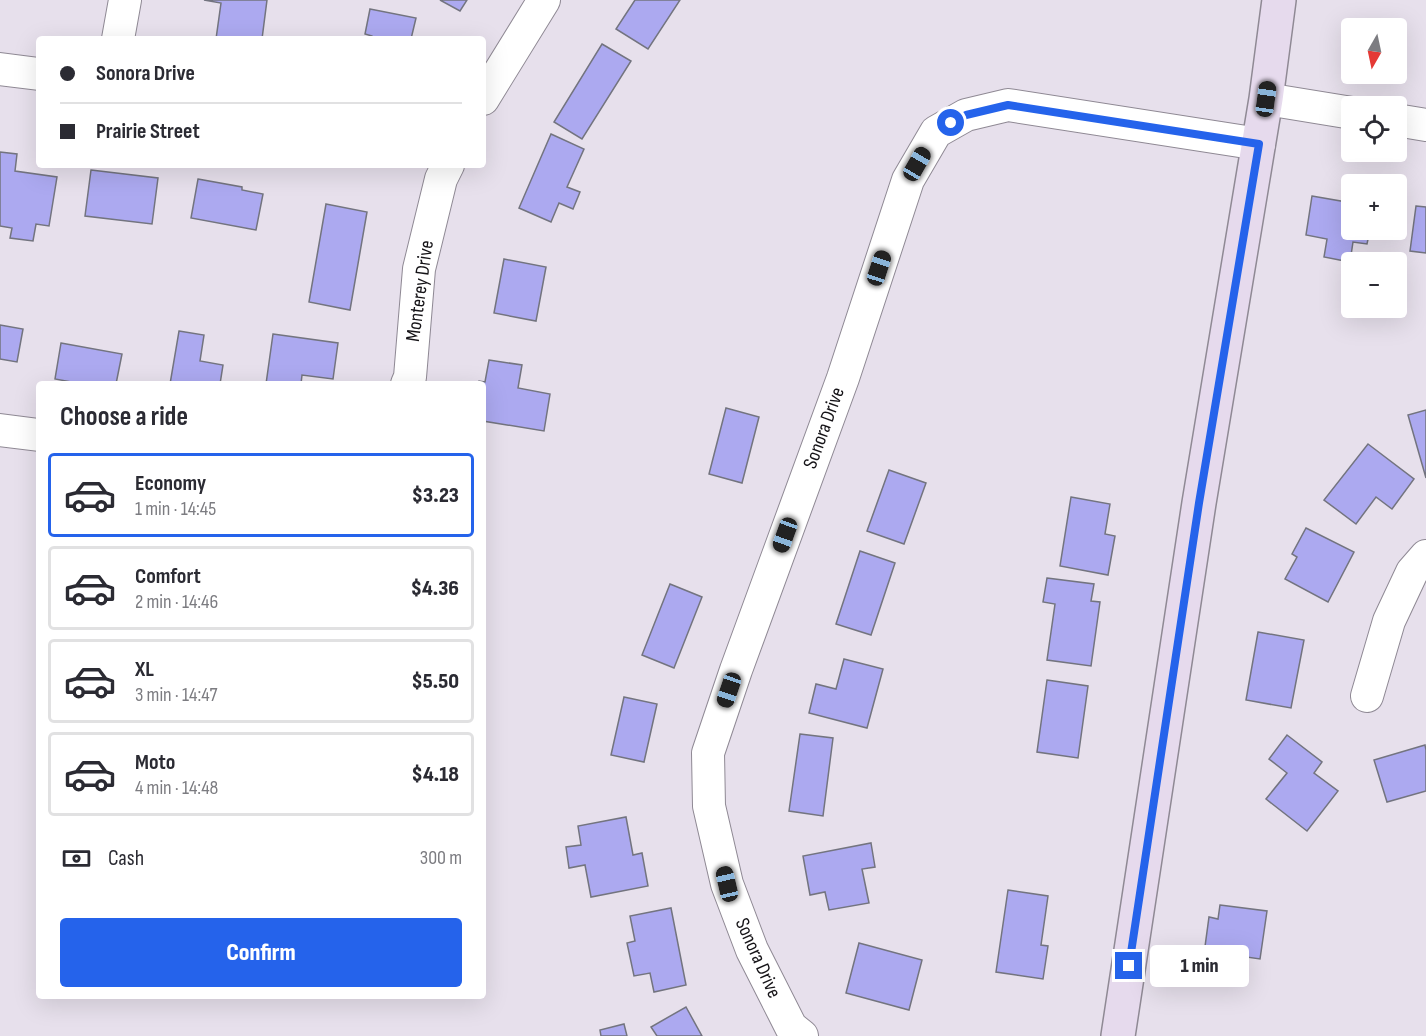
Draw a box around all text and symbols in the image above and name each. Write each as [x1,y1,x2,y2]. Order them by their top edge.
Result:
north arrow [1341,18,1407,84]
map controls [1341,18,1407,318]
text: Sonora Drive [96,60,195,87]
car [1255,80,1277,118]
button: locate [1341,96,1407,162]
route start [937,109,964,136]
text: Prairie Street [96,118,200,145]
car [900,144,934,184]
button: + [1341,174,1407,240]
street label: Monterey Drive [401,239,439,343]
car [865,248,893,288]
button: − [1341,252,1407,318]
street label: Sonora Drive [798,384,850,472]
text: Choose a ride [60,401,188,433]
icon: car [63,468,117,522]
text: Economy [135,470,206,497]
text: $3.23 [412,482,459,509]
text: 1 min · 14:45 [135,497,216,521]
car [770,515,800,555]
icon: car [63,561,117,615]
text: Comfort [135,563,201,590]
text: $4.36 [411,575,459,602]
text: 2 min · 14:46 [135,590,218,614]
icon: car [63,654,117,708]
text: XL [135,656,154,683]
text: $5.50 [411,668,459,695]
car [715,670,743,710]
text: 3 min · 14:47 [135,683,217,707]
icon: car [63,747,117,801]
text: Moto [135,749,175,776]
text: $4.18 [412,761,459,788]
text: 4 min · 14:48 [135,776,218,800]
icon: cash [60,842,93,875]
text: Cash [108,845,144,872]
text: 300 m [420,846,462,870]
car [714,864,740,904]
street label: Sonora Drive [730,914,786,1002]
button: Confirm [60,918,462,987]
callout: 1 min [1150,945,1249,987]
route end [1115,952,1142,979]
text: 1 min [1180,954,1219,978]

